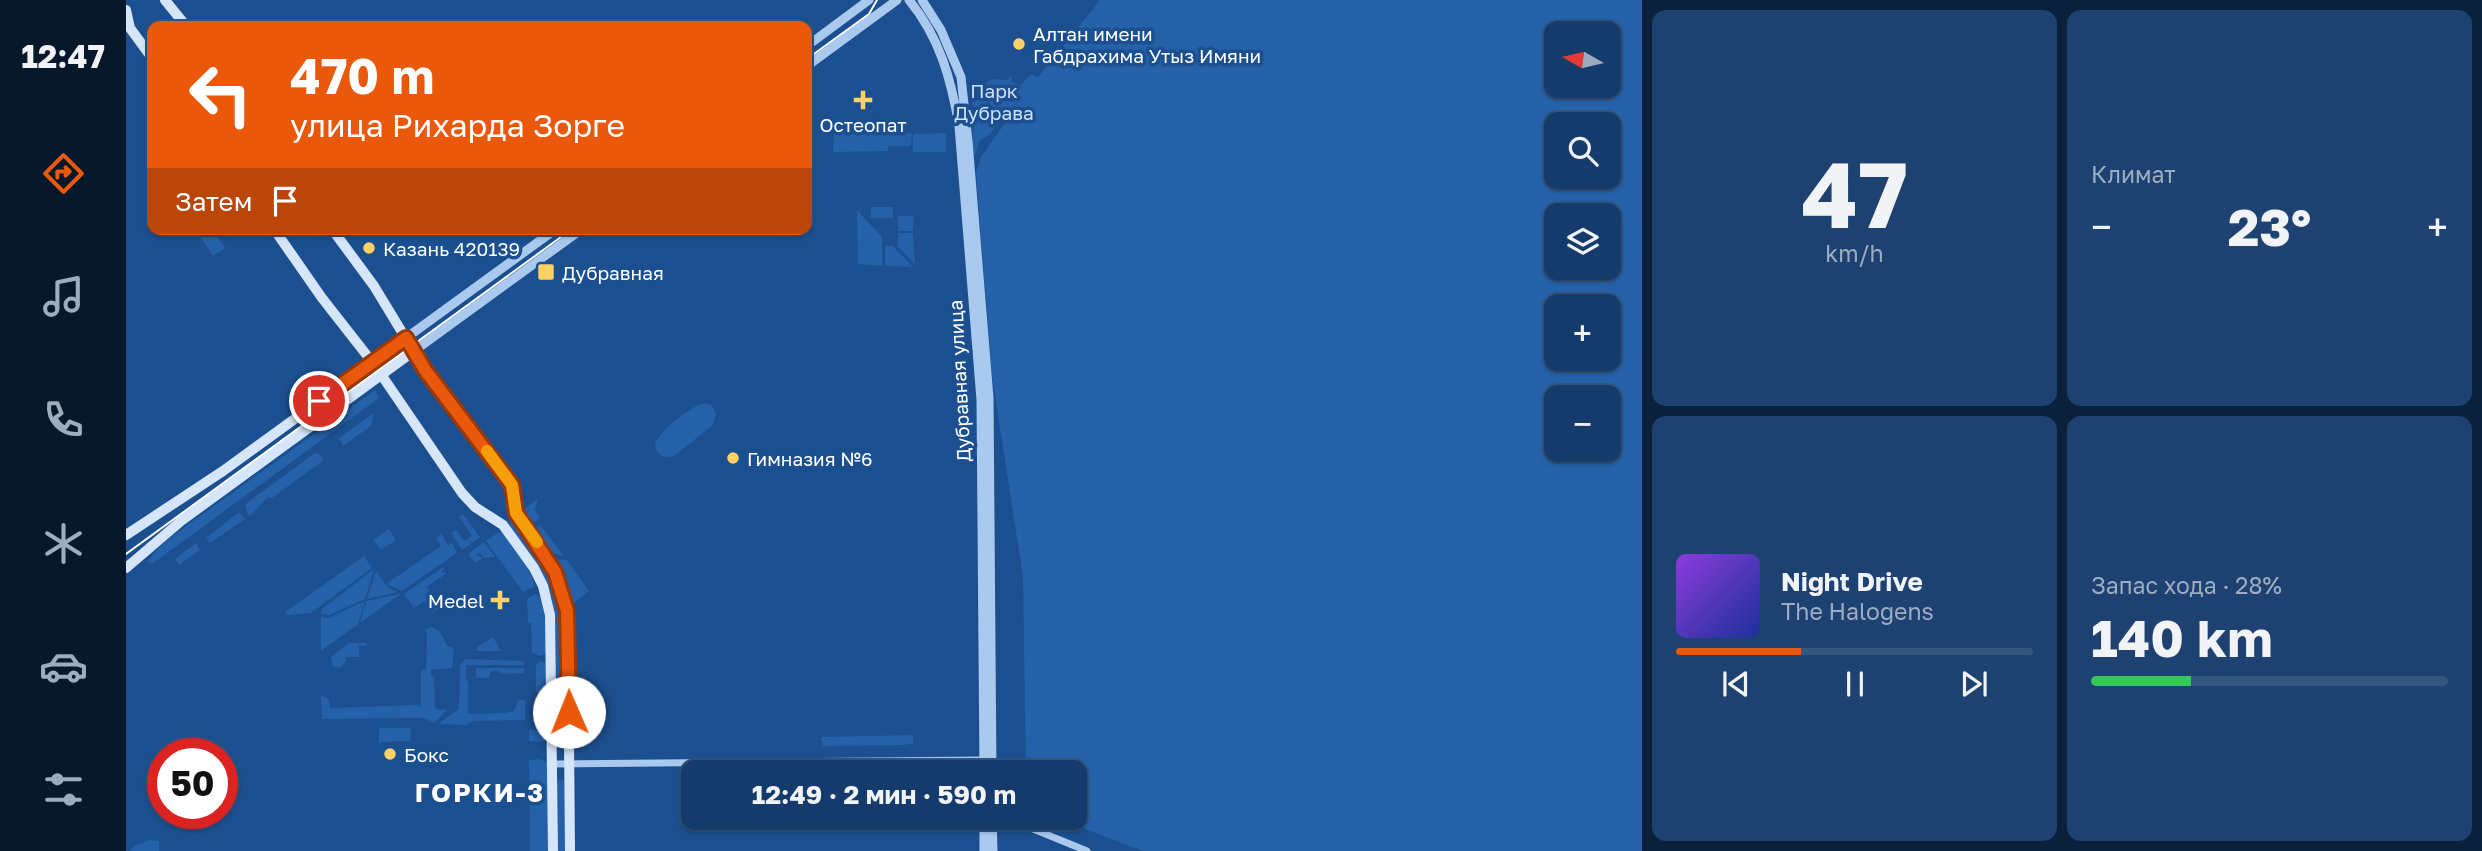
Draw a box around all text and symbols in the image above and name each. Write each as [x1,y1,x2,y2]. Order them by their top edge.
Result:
north arrow [1544,21,1620,98]
map controls [1544,21,1621,462]
place label: Алтан имени Габдрахима Утыз Имяни [1033,22,1261,67]
marker: Алтан имени Габдрахима Утыз Имяни [1011,36,1027,52]
text: 12:47 [21,37,105,75]
text: 470 m [290,46,434,105]
icon: left [175,49,266,140]
park label: Парк Дубрава [954,79,1034,124]
marker: Остеопат [853,90,873,110]
text: улица Рихарда Зорге [290,106,625,144]
button: search [1544,112,1621,189]
place label: Остеопат [819,113,907,136]
text: 47 [1801,139,1908,248]
icon: directions [39,149,88,198]
text: Климат [2091,160,2176,188]
icon: arrive [266,182,304,220]
text: Затем [175,186,252,217]
text: 23° [2228,195,2311,257]
button: layers [1544,203,1621,280]
text: − [2091,204,2112,249]
text: + [2427,204,2448,249]
place label: Казань 420139 [383,237,520,260]
text: km/h [1825,239,1884,267]
marker: Казань 420139 [361,240,377,256]
place label: Дубравная [562,261,664,284]
marker: Дубравная [536,262,556,282]
icon: music [39,272,88,321]
button: + [1544,294,1621,371]
street label: Дубравная улица [943,299,975,463]
pin [289,371,349,431]
icon: arrive [300,382,338,420]
button: − [1544,385,1621,462]
icon: phone [39,395,88,444]
place label: Гимназия №6 [747,447,873,470]
marker: Гимназия №6 [725,450,741,466]
icon: climate [39,519,88,568]
text: Night Drive [1781,566,1923,597]
text: Запас хода · 28% [2091,571,2282,599]
place label: Medel [428,589,484,612]
marker: Medel [490,590,510,610]
text: The Halogens [1781,597,1934,625]
text: 140 km [2091,606,2273,668]
icon: car [39,642,88,691]
icon: previous [1717,665,1755,703]
icon: pause [1836,665,1874,703]
icon: next [1955,665,1993,703]
position arrow [532,675,606,749]
speed limit sign: 50 [147,738,238,829]
place label: Бокс [404,743,449,766]
marker: Бокс [382,746,398,762]
icon: filters [39,765,88,814]
district label: ГОРКИ-3 [415,777,545,808]
text: 12:49 · 2 мин · 590 m [752,779,1016,810]

